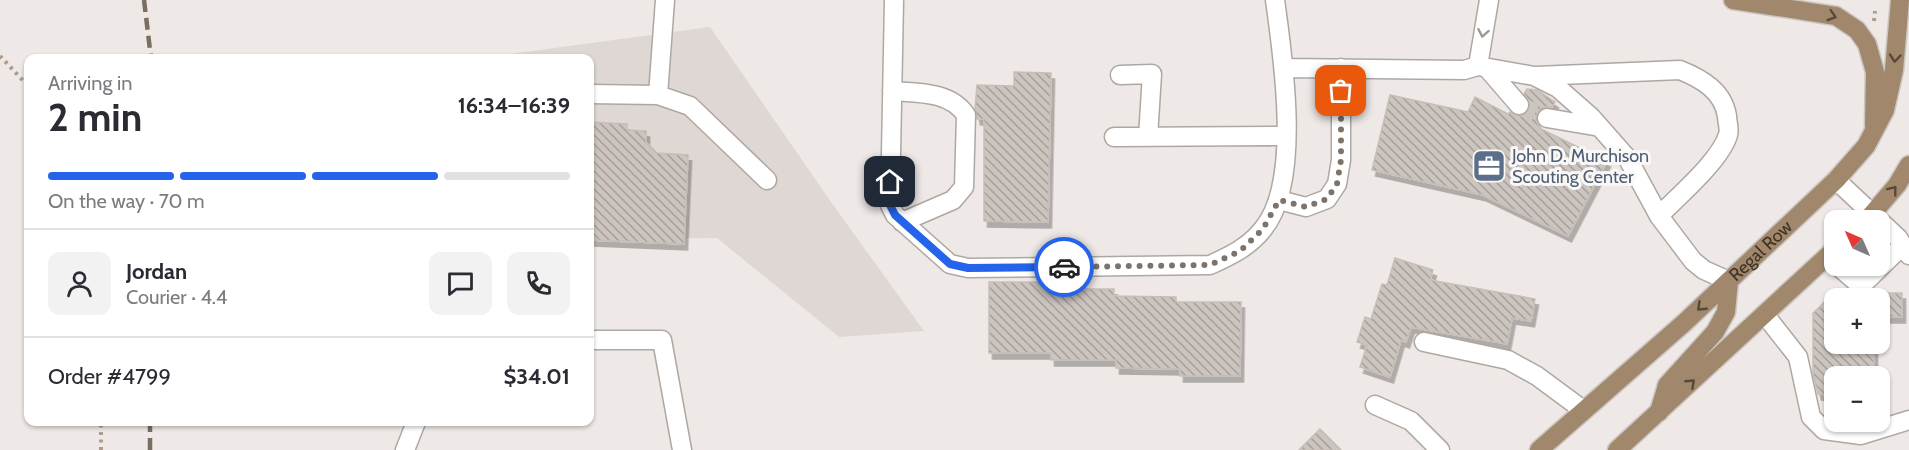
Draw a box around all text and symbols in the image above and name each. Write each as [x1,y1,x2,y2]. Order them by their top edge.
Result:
one-way arrow [1826,9,1837,21]
one-way arrow [1478,28,1490,38]
one-way arrow [1889,54,1902,63]
pin [1315,65,1366,116]
text: Arriving in [48,71,132,95]
icon: bag [1324,74,1357,107]
text: 16:34–16:39 [458,92,570,119]
text: 2 min [48,93,142,141]
place label: John D. Murchison Scouting Center [1511,145,1649,188]
office icon: John D. Murchison Scouting Center [1471,148,1507,184]
pin [864,156,915,207]
icon: home [873,165,906,198]
one-way arrow [1885,186,1896,197]
text: On the way · 70 m [48,189,205,213]
north arrow [1824,210,1890,276]
map controls [1824,210,1890,432]
street label: Regal Row [1724,216,1797,286]
courier [1034,237,1094,297]
icon: car [1048,251,1081,284]
button: person [48,252,111,315]
button: chat [429,252,492,315]
button: phone [507,252,570,315]
text: Jordan [126,258,187,285]
text: Courier · 4.4 [126,285,227,309]
button: + [1824,288,1890,354]
one-way arrow [1698,300,1708,311]
text: Order #4799 [48,363,171,390]
text: $34.01 [503,363,570,390]
button: − [1824,366,1890,432]
one-way arrow [1685,379,1695,390]

